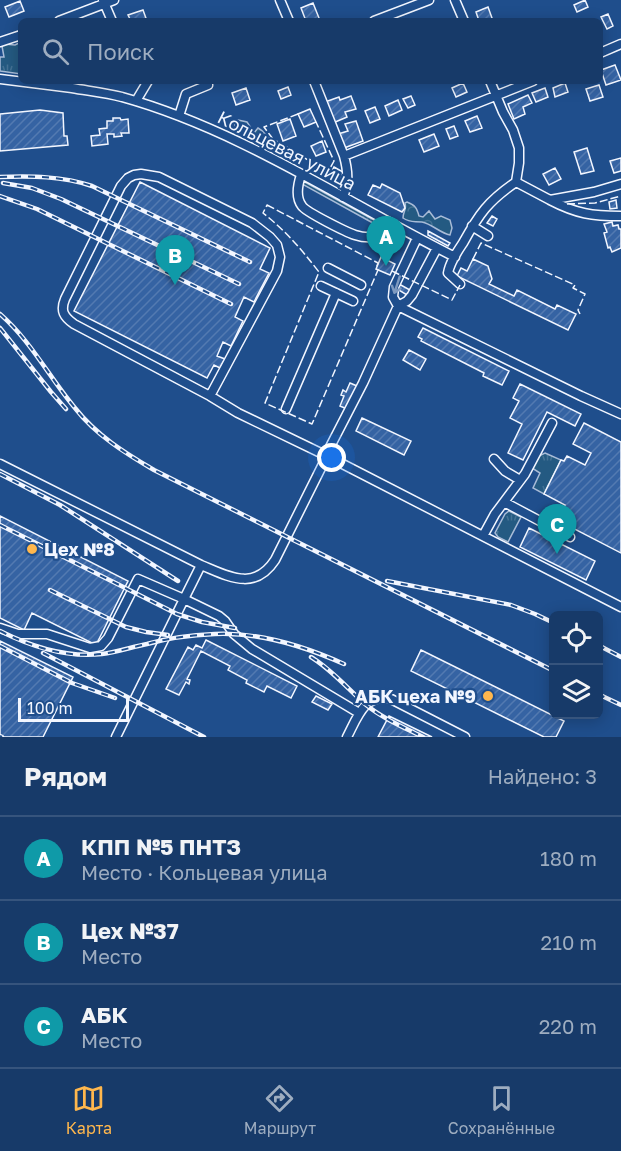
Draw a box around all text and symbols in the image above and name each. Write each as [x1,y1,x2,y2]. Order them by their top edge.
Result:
search box [18,18,603,84]
icon: search [39,35,72,68]
text: Поиск [87,38,155,65]
street label: Кольцевая улица [214,106,360,194]
pin: A [366,216,406,266]
pin: B [156,236,195,285]
one-way arrow [390,275,401,294]
your location [317,443,346,472]
pin: C [538,504,576,554]
place label: Цех №8 [44,538,115,560]
marker: Цех №8 [25,542,39,556]
map controls [549,611,603,719]
button: locate [549,611,603,665]
button: layers [549,665,603,719]
place label: АБК цеха №9 [355,685,476,707]
marker: АБК цеха №9 [481,689,495,703]
scale bar [18,695,129,722]
text: 100 m [27,698,73,718]
text: Рядом [24,761,107,792]
text: Найдено: 3 [488,764,597,788]
text: КПП №5 ПНТЗ [81,833,241,860]
text: A [36,846,51,870]
text: 180 m [540,846,597,870]
text: Место · Кольцевая улица [81,860,328,884]
text: Цех №37 [81,917,179,944]
text: B [36,930,51,954]
text: 210 m [541,930,597,954]
text: Место [81,944,142,968]
text: АБК [81,1001,128,1028]
text: C [36,1014,51,1038]
text: 220 m [539,1014,597,1038]
text: Место [81,1028,142,1052]
tab: Карта [66,1082,112,1138]
tab: Маршрут [244,1082,316,1138]
tab: Сохранённые [448,1082,555,1138]

